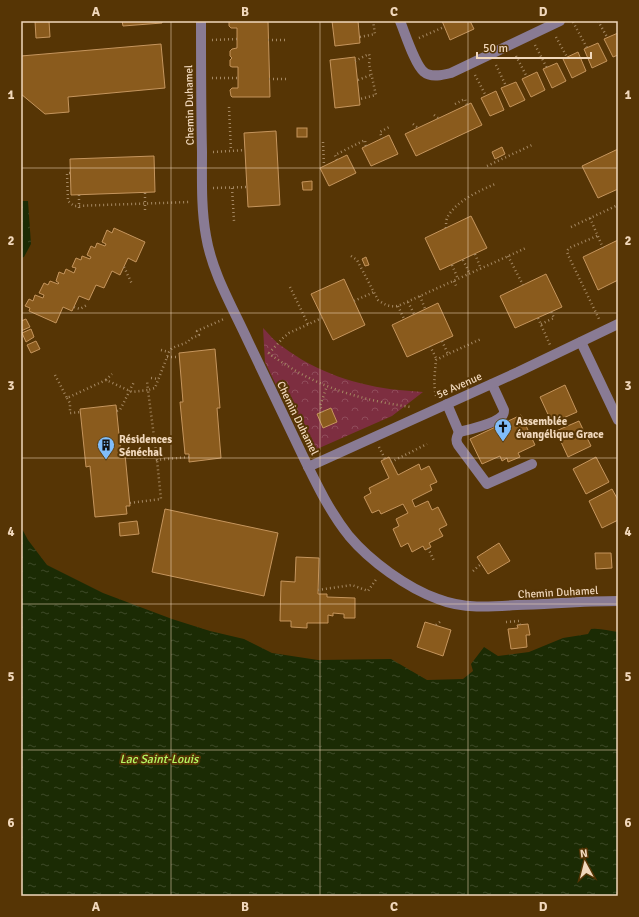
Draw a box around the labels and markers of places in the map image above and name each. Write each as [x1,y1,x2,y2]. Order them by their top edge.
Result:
place label: Assemblée évangélique Grace [516,415,604,441]
church icon: Assemblée évangélique Grace [493,417,513,442]
place label: Résidences Sénéchal [119,433,172,459]
building icon: Résidences Sénéchal [96,435,116,460]

